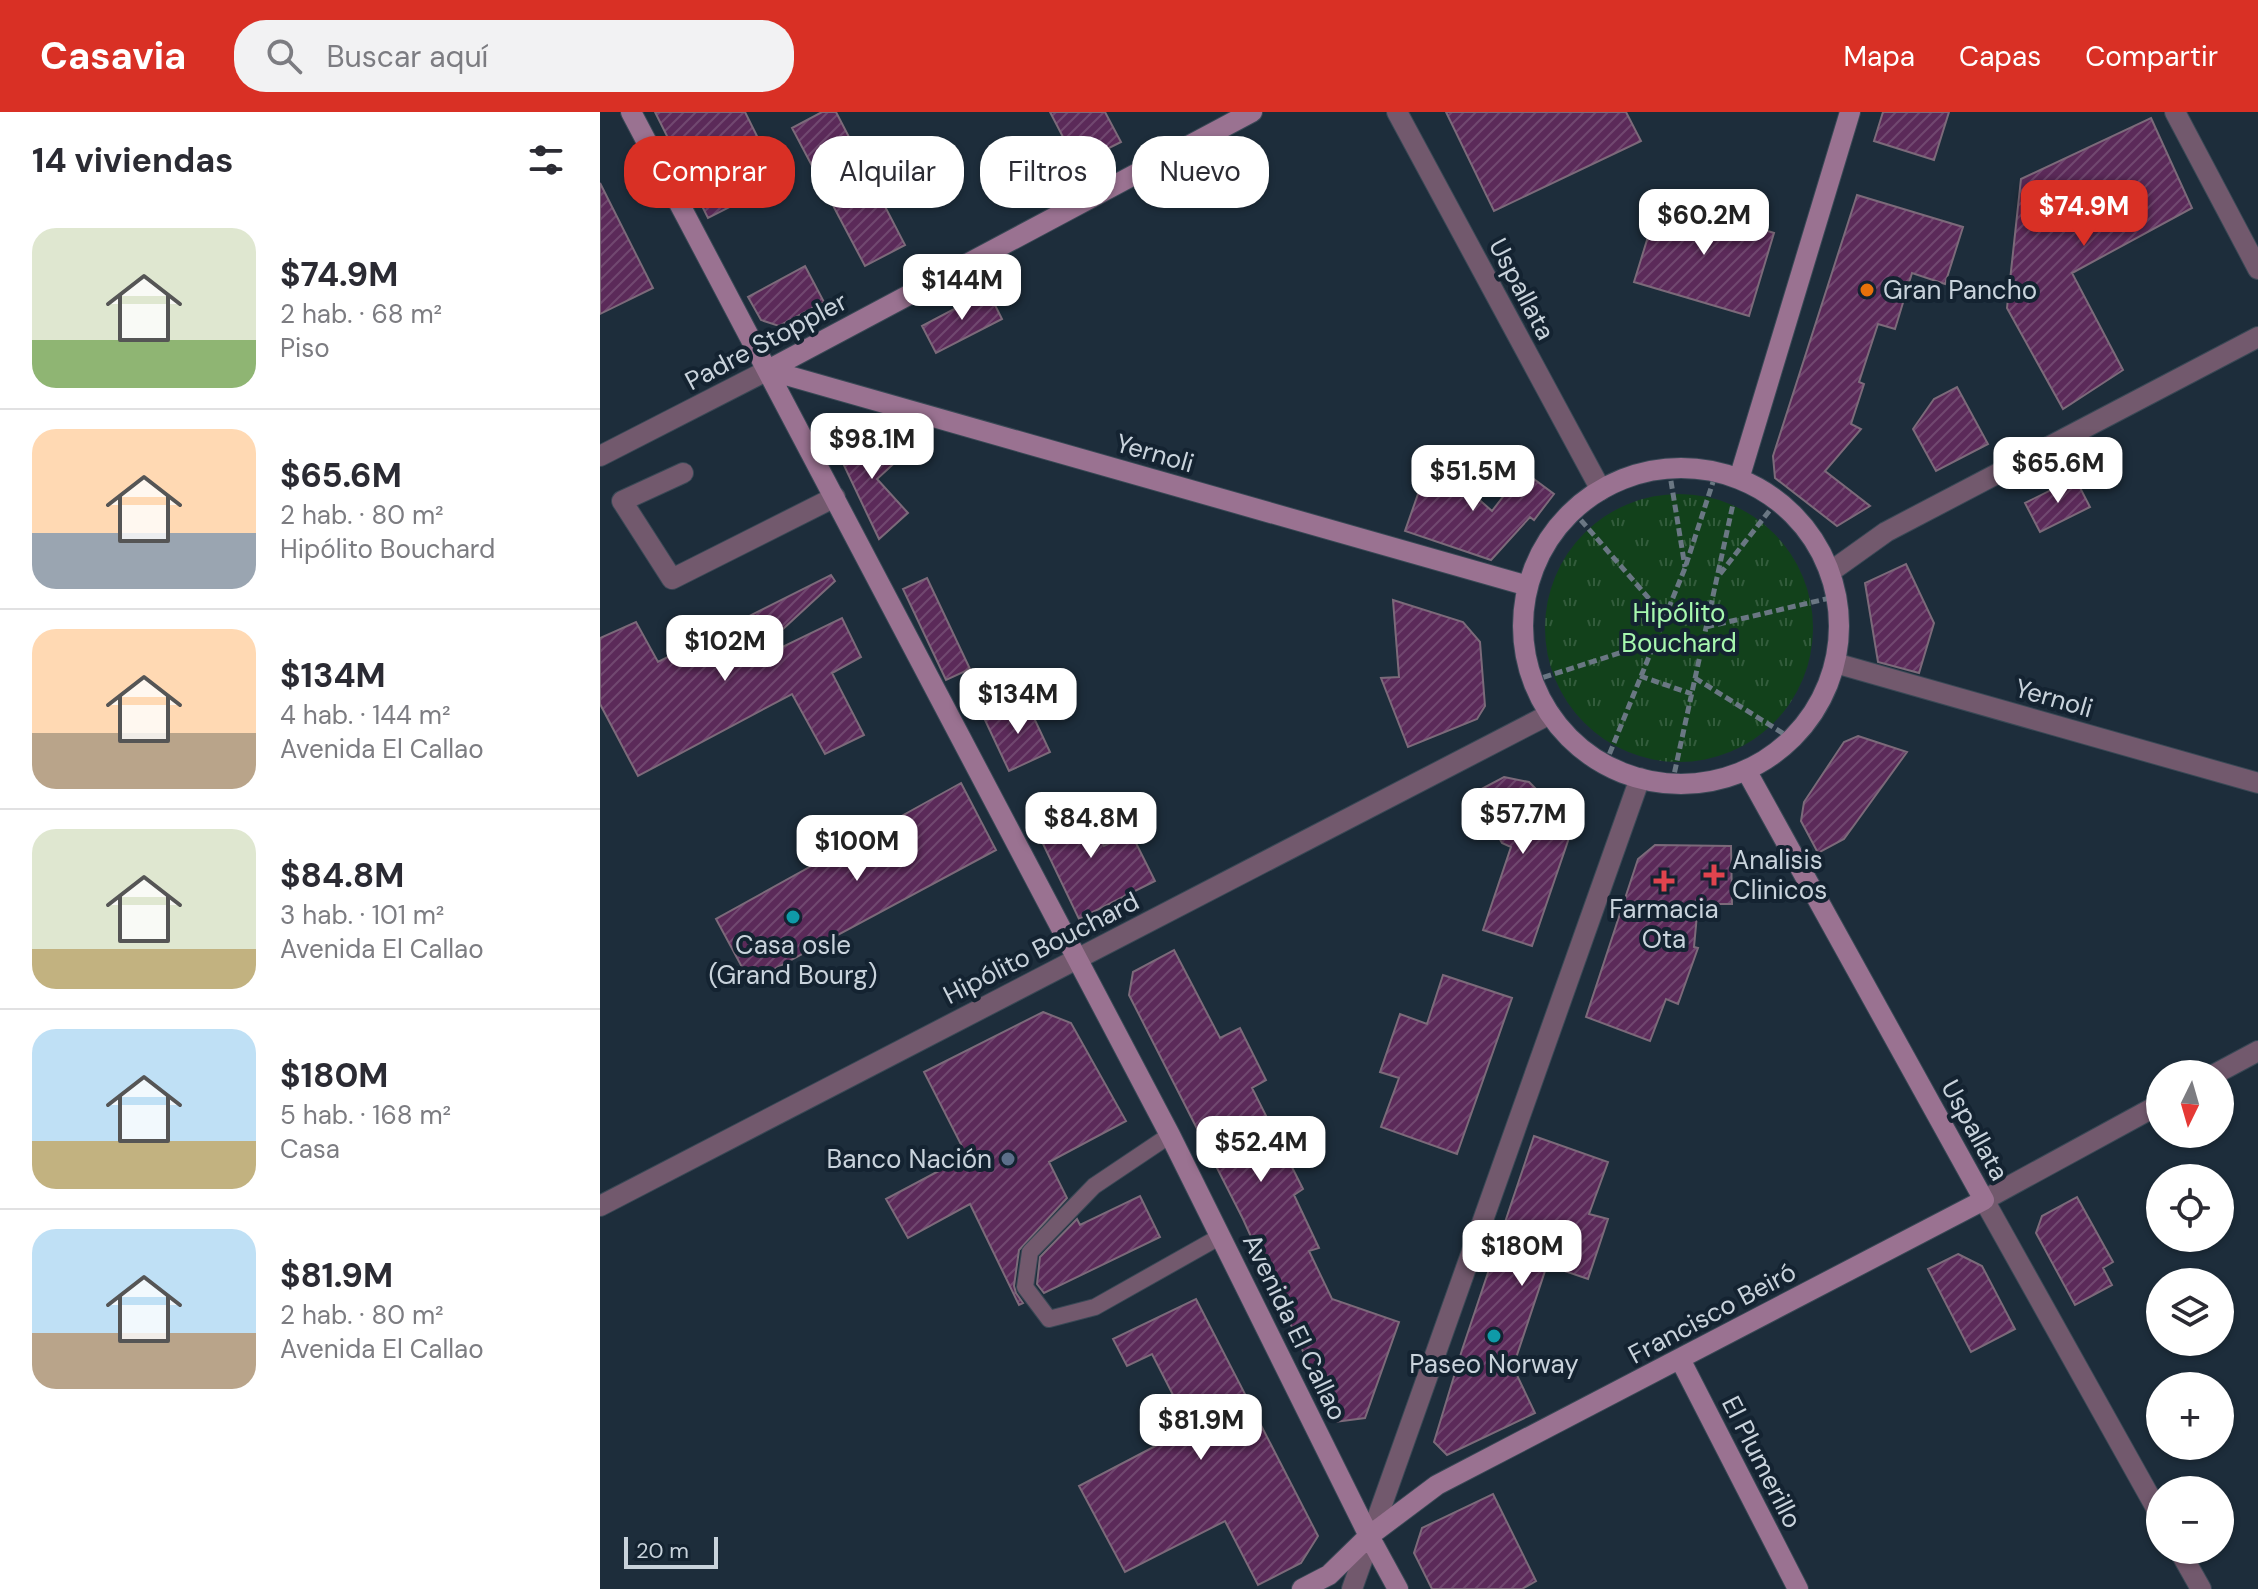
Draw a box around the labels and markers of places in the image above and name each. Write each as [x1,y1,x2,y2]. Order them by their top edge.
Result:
pin: $74.9M [2019,180,2149,248]
pin: $60.2M [1639,189,1769,257]
pin: $144M [906,254,1018,322]
place label: Gran Pancho [1883,273,2037,307]
marker: Gran Pancho [1858,281,1876,299]
pin: $98.1M [807,413,937,481]
pin: $65.6M [1993,437,2123,505]
pin: $51.5M [1408,445,1538,513]
pin: $102M [669,615,781,683]
pin: $134M [962,668,1074,736]
pin: $57.7M [1458,788,1588,856]
pin: $84.8M [1026,792,1156,860]
pin: $100M [801,815,913,883]
place label: Analisis Clinicos [1732,843,1827,907]
marker: Analisis Clinicos [1703,864,1725,886]
marker: Farmacia Ota [1655,872,1673,890]
place label: Farmacia Ota [1609,892,1719,956]
marker: Casa osle (Grand Bourg) [784,908,802,926]
place label: Casa osle (Grand Bourg) [708,928,878,992]
pin: $52.4M [1196,1116,1326,1184]
place label: Banco Nación [826,1142,992,1176]
marker: Banco Nación [999,1150,1017,1168]
pin: $180M [1466,1220,1578,1288]
marker: Paseo Norway [1485,1327,1503,1345]
place label: Paseo Norway [1409,1347,1579,1381]
pin: $81.9M [1136,1394,1266,1462]

